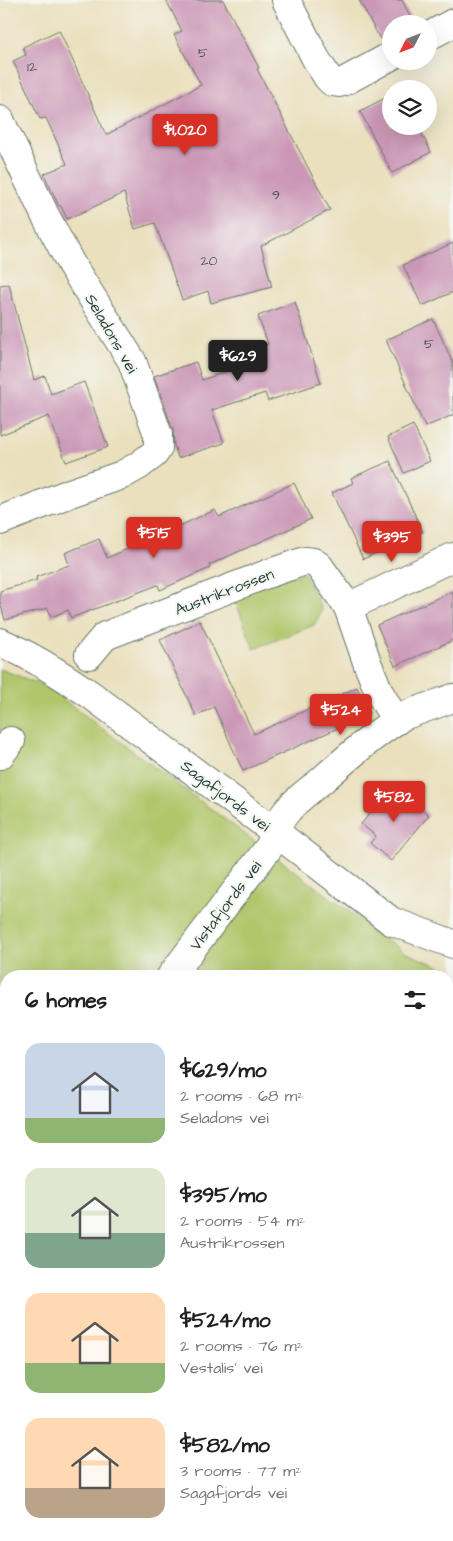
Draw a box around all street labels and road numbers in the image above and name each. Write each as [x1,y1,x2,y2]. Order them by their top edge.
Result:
street label: Seladons vei [79,290,143,378]
street label: Austrikrossen [172,563,277,621]
street label: Sagafjords vei [175,755,275,838]
street label: Vistafjords vei [185,856,267,955]

